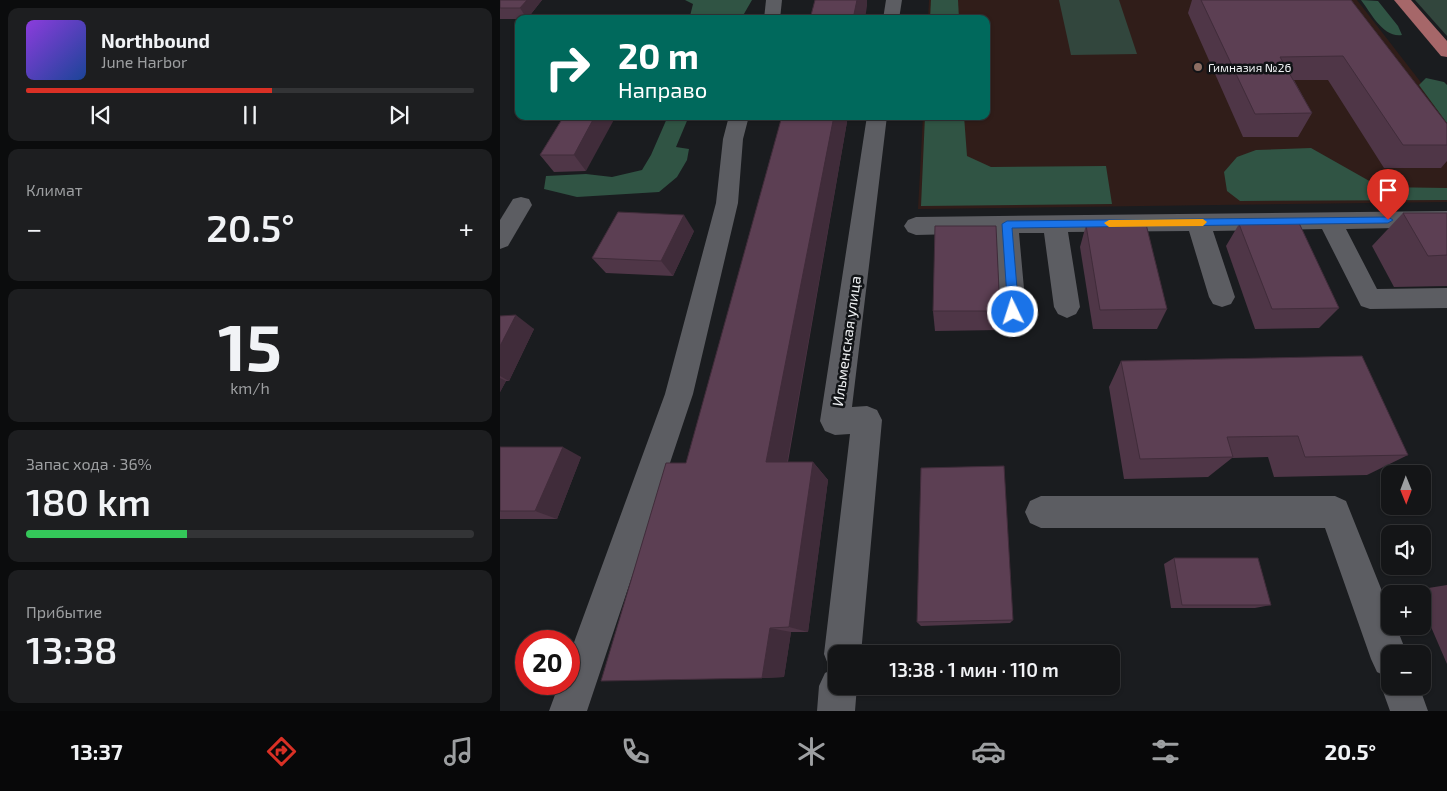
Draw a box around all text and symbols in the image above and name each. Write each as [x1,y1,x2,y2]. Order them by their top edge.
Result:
text: Northbound [101,29,210,52]
text: 20 m [618,34,699,76]
icon: right [535,35,600,100]
text: June Harbor [101,52,188,71]
place label: Гимназия №26 [1208,60,1291,74]
marker: Гимназия №26 [1192,61,1204,73]
text: Направо [618,76,707,102]
icon: previous [87,101,115,129]
icon: pause [236,101,264,129]
icon: next [385,101,413,129]
pin [1367,169,1409,220]
icon: arrive [1374,176,1402,204]
text: Климат [26,180,83,199]
text: 20.5° [206,204,295,250]
text: − [26,211,42,245]
text: + [459,211,474,245]
street label: Ильменская улица [828,275,865,408]
position arrow [986,285,1038,337]
text: 15 [218,306,282,384]
text: km/h [230,378,270,397]
text: Запас хода · 36% [26,454,152,473]
north arrow [1381,465,1431,515]
map controls [1381,465,1431,695]
text: 180 km [26,478,151,524]
button: sound [1381,525,1431,575]
button: + [1381,585,1431,635]
text: Прибытие [26,602,102,621]
text: 13:38 [26,626,117,672]
speed limit sign: 20 [515,630,580,695]
button: − [1381,645,1431,695]
text: 13:38 · 1 мин · 110 m [889,658,1059,681]
icon: directions [264,734,299,769]
icon: music [441,734,476,769]
icon: phone [618,734,653,769]
icon: climate [794,734,829,769]
icon: car [971,734,1006,769]
icon: filters [1148,734,1183,769]
text: 13:37 [71,738,123,764]
text: 20.5° [1324,738,1376,764]

